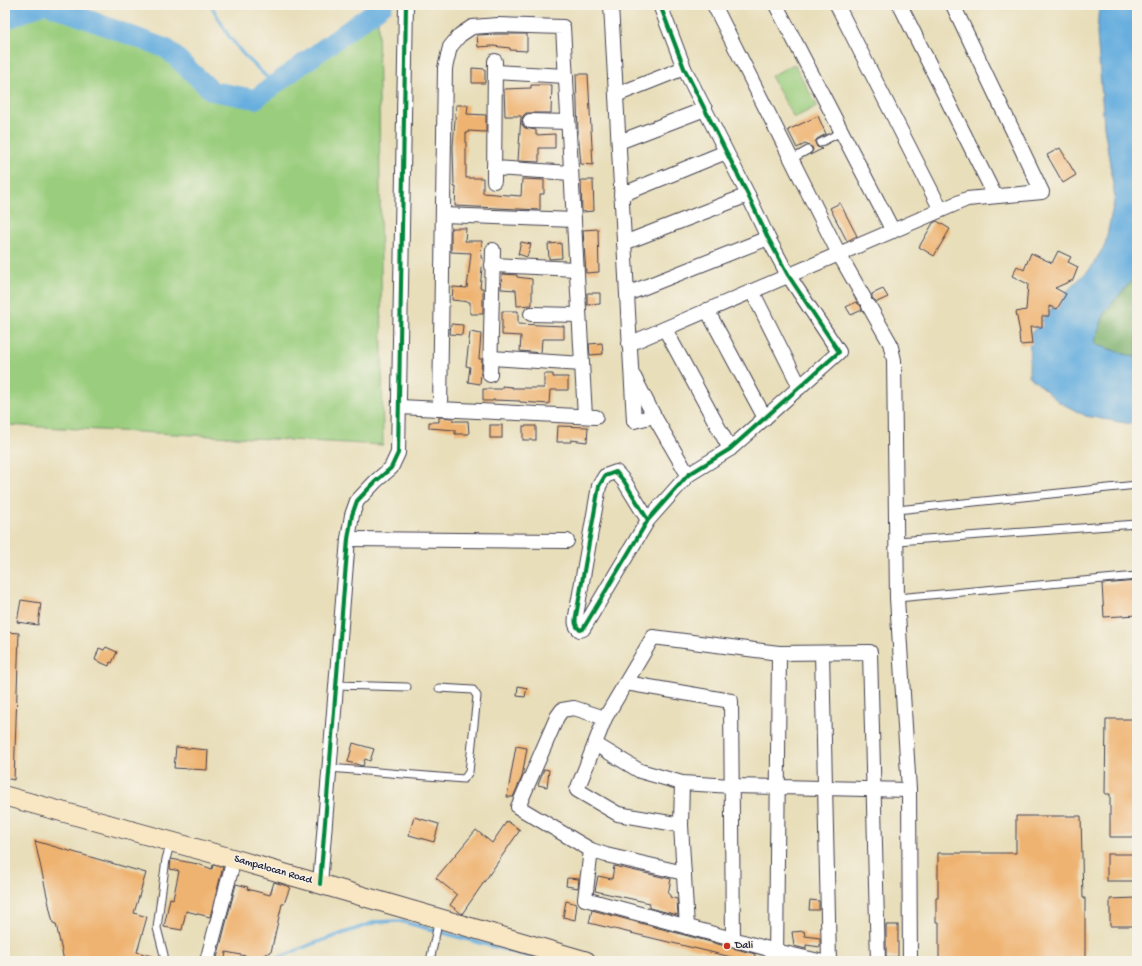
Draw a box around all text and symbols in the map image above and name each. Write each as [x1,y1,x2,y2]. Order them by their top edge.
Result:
street label: Sampalocan Road [233,853,315,887]
place label: Dali [734,940,753,952]
marker: Dali [722,941,732,951]

